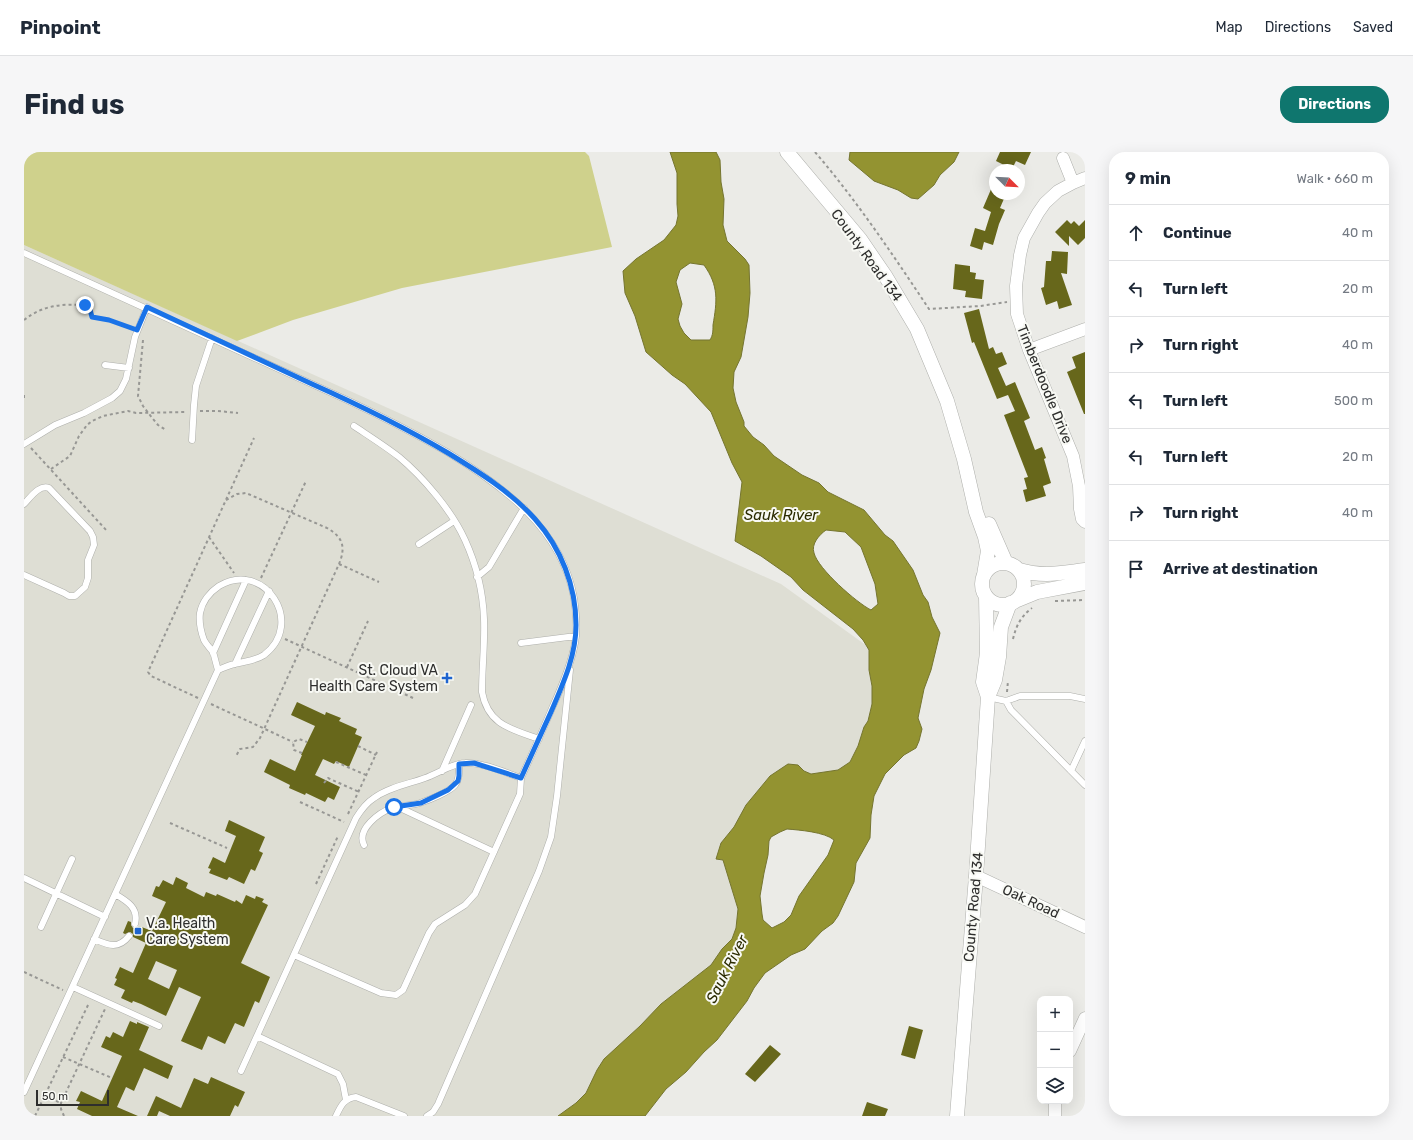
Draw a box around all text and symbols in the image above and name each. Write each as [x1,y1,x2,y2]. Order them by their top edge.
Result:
text: Pinpoint [20,16,101,39]
text: Map [1216,19,1243,36]
text: Directions [1265,19,1331,36]
text: Saved [1353,19,1393,36]
button: Directions [1280,86,1389,123]
text: Find us [24,88,124,121]
north arrow [989,164,1025,200]
text: 9 min [1125,168,1171,188]
text: Walk · 660 m [1297,171,1373,186]
street label: County Road 134 [827,206,906,305]
icon: ahead [1125,222,1147,244]
text: Continue [1163,224,1232,242]
text: 40 m [1342,225,1373,240]
icon: left [1125,278,1147,300]
text: Turn left [1163,280,1228,298]
text: 20 m [1342,281,1373,296]
route end [76,296,94,314]
street label: Timberdoodle Drive [1013,322,1076,446]
icon: right [1125,334,1147,356]
text: Turn right [1163,336,1238,354]
text: 40 m [1342,337,1373,352]
icon: left [1125,390,1147,412]
text: Turn left [1163,392,1228,410]
text: 500 m [1334,393,1373,408]
icon: left [1125,446,1147,468]
text: Turn left [1163,448,1228,466]
text: 20 m [1342,449,1373,464]
icon: right [1125,502,1147,524]
text: Turn right [1163,504,1238,522]
text: 40 m [1342,505,1373,520]
water label: Sauk River [744,506,819,524]
icon: arrive [1125,558,1147,580]
text: Arrive at destination [1163,560,1318,578]
place label: St. Cloud VA Health Care System [309,662,439,695]
marker: St. Cloud VA Health Care System [441,672,453,684]
route start [385,798,403,816]
street label: County Road 134 [960,851,987,963]
street label: Oak Road [1000,881,1062,922]
place label: V.a. Health Care System [146,915,229,948]
marker: V.a. Health Care System [133,926,143,936]
water label: Sauk River [702,931,752,1006]
map controls [1037,996,1073,1104]
button: + [1037,996,1073,1032]
button: − [1037,1032,1073,1068]
button: layers [1037,1068,1073,1104]
scale bar [36,1088,109,1107]
text: 50 m [42,1090,68,1103]

